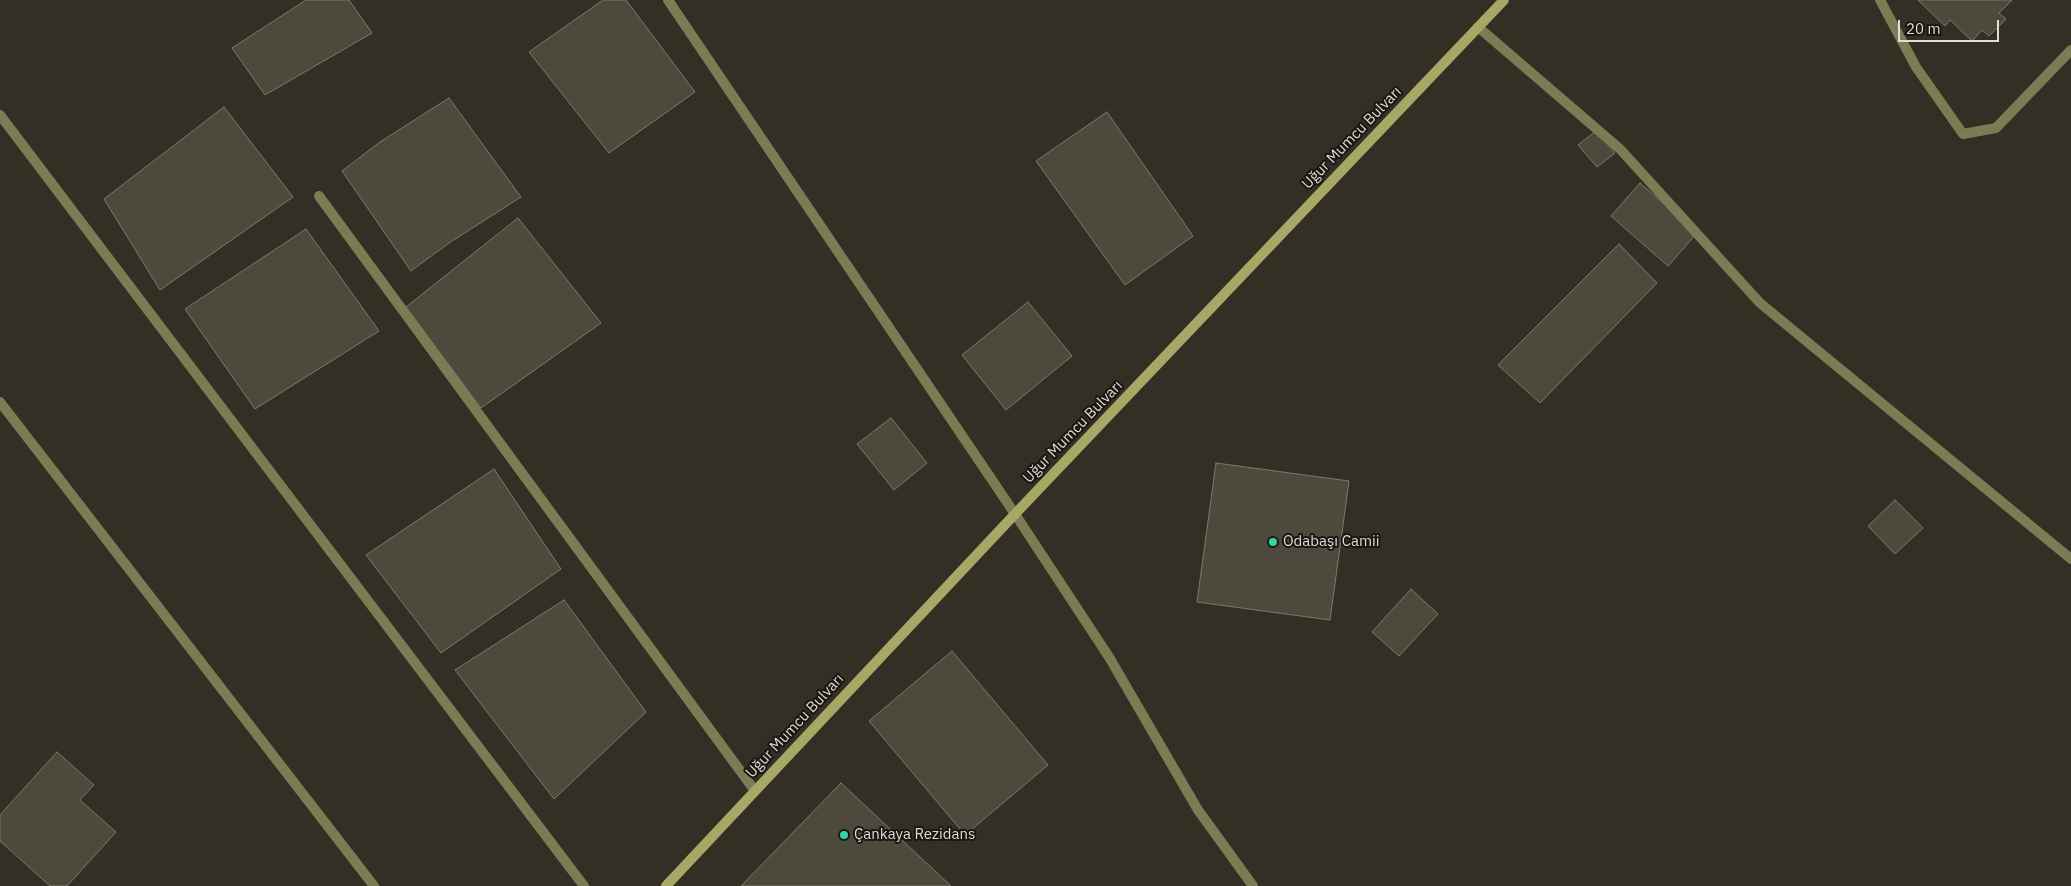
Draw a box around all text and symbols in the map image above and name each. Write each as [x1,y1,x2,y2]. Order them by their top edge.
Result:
scale bar [1901,10,2002,42]
text: 20 m [1906,19,1941,38]
street label: Uğur Mumcu Bulvarı [1298,83,1406,193]
street label: Uğur Mumcu Bulvarı [1019,377,1127,487]
place label: Odabaşı Camii [1283,533,1380,551]
marker: Odabaşı Camii [1267,536,1279,548]
street label: Uğur Mumcu Bulvarı [742,670,848,782]
place label: Çankaya Rezidans [854,826,975,844]
marker: Çankaya Rezidans [838,829,850,841]

